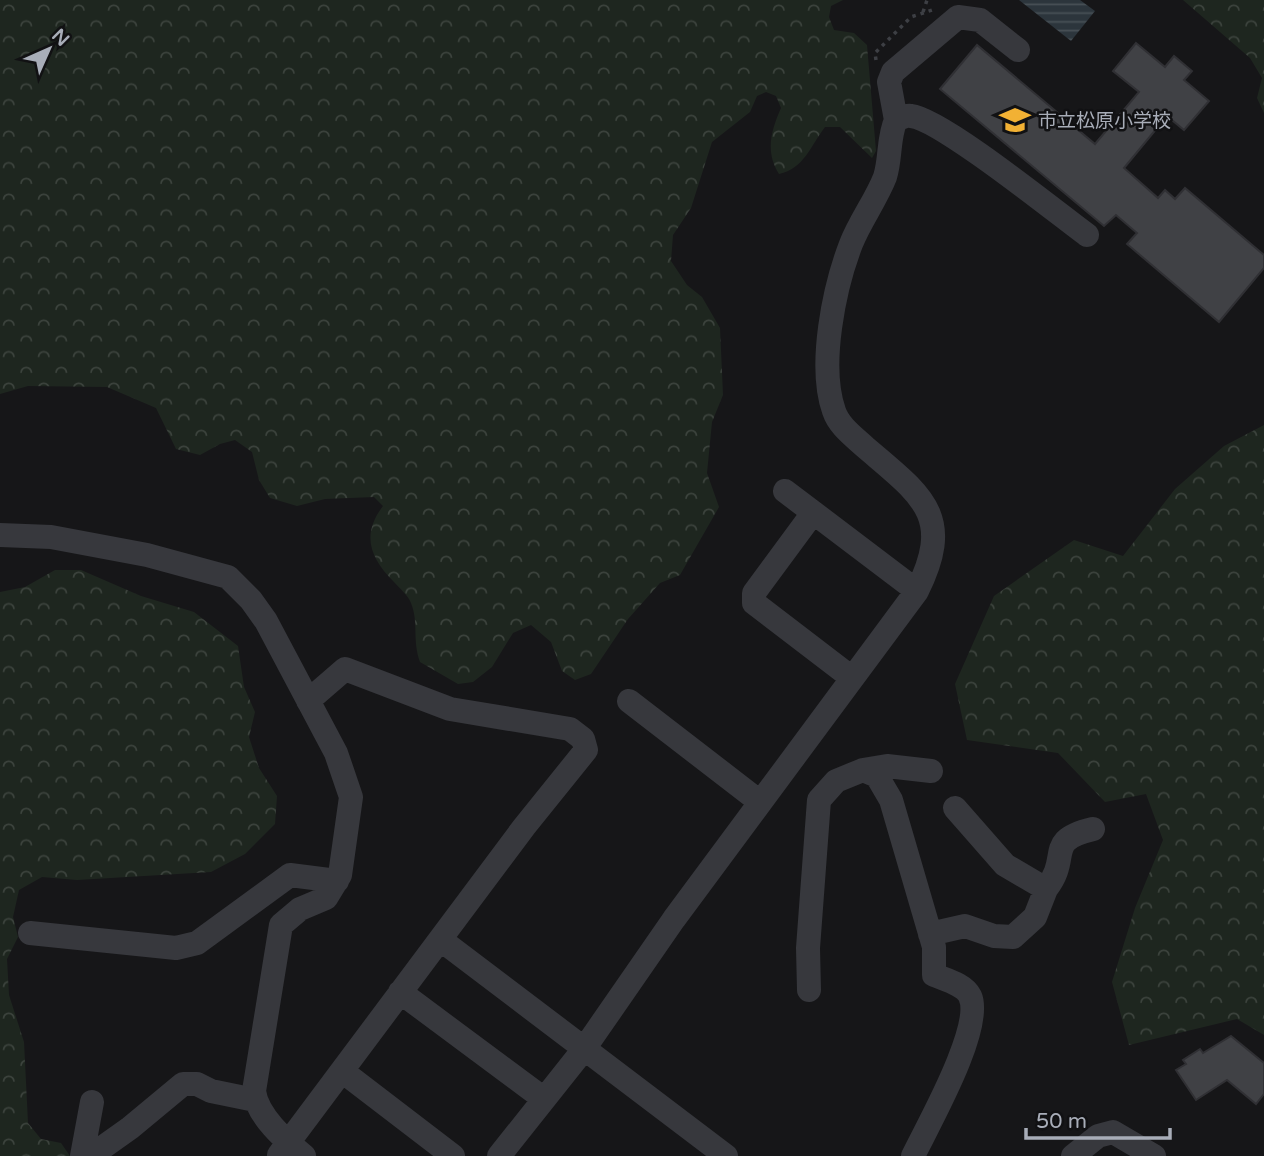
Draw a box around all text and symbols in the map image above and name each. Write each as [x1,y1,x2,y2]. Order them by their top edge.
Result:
north arrow [14,14,84,84]
text: N [47,25,73,51]
school or university icon: 市立松原小学校 [998,103,1032,137]
place label: 市立松原小学校 [1038,110,1171,132]
scale bar [1026,1096,1170,1140]
text: 50 m [1036,1109,1087,1134]

